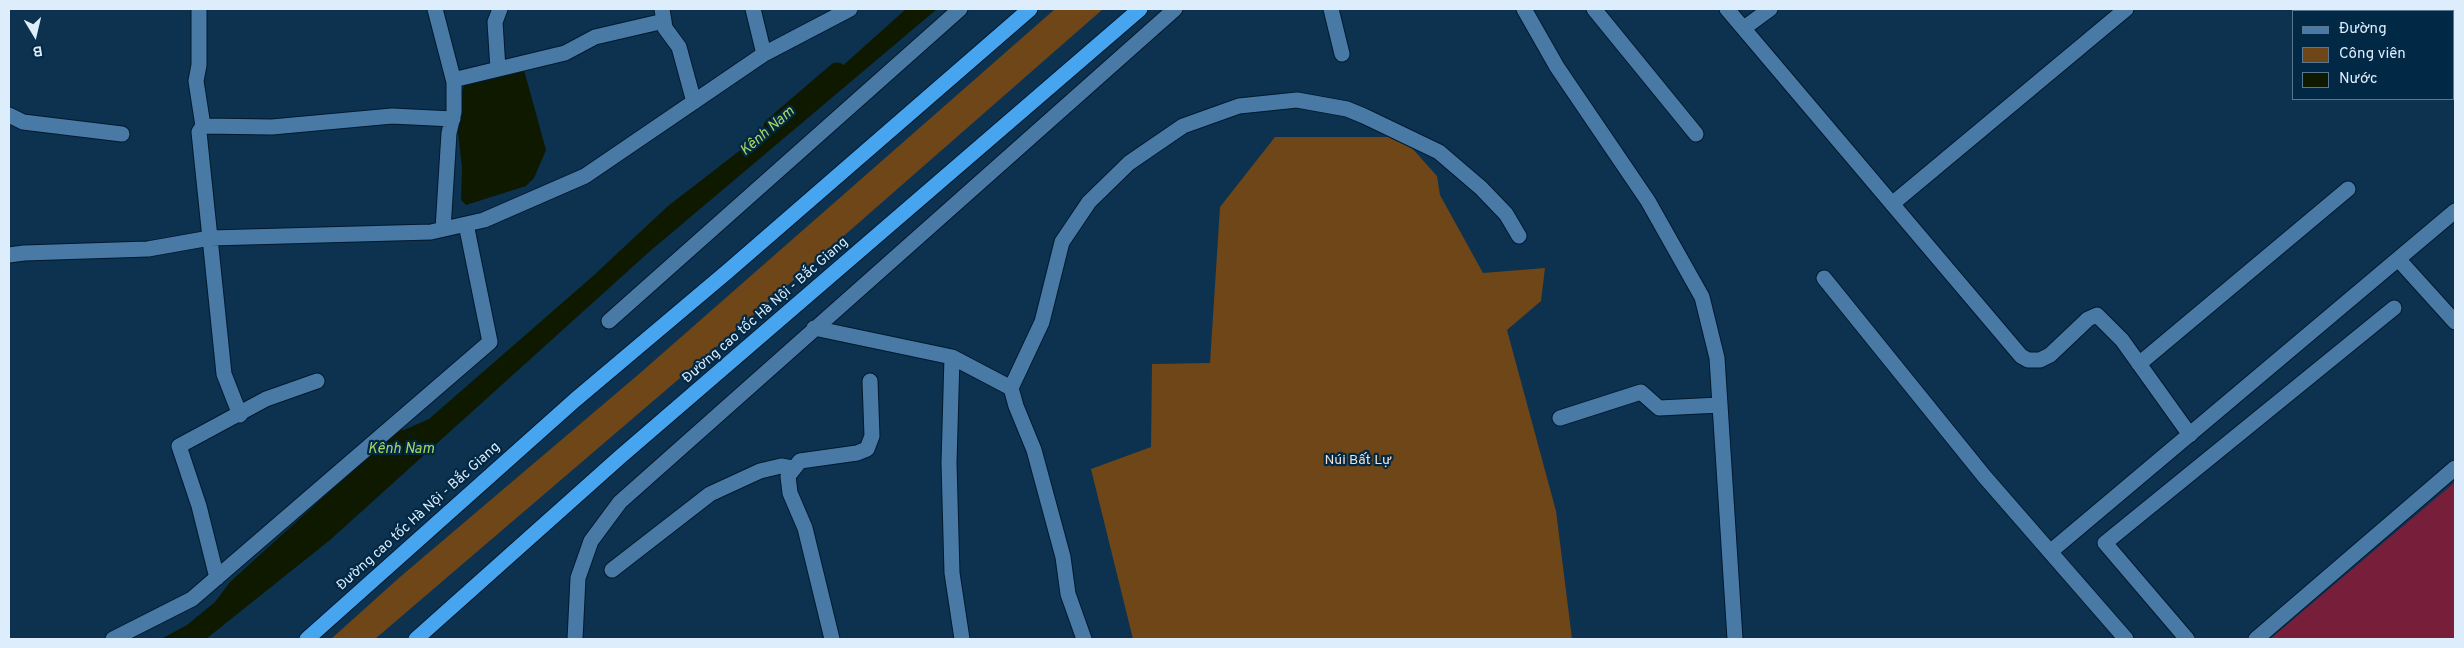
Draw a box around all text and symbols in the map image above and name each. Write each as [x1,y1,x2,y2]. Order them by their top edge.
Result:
north arrow [10,10,60,60]
legend [2292,10,2454,100]
text: Đường [2339,20,2387,39]
text: B [31,41,44,59]
text: Công viên [2339,45,2406,64]
text: Nước [2339,70,2378,89]
water label: Kênh Nam [737,103,799,161]
street label: Đường cao tốc Hà Nội - Bắc Giang [680,235,852,387]
street label: Đường cao tốc Hà Nội - Bắc Giang [334,439,504,595]
water label: Kênh Nam [368,441,434,459]
park label: Núi Bất Lự [1324,453,1392,469]

